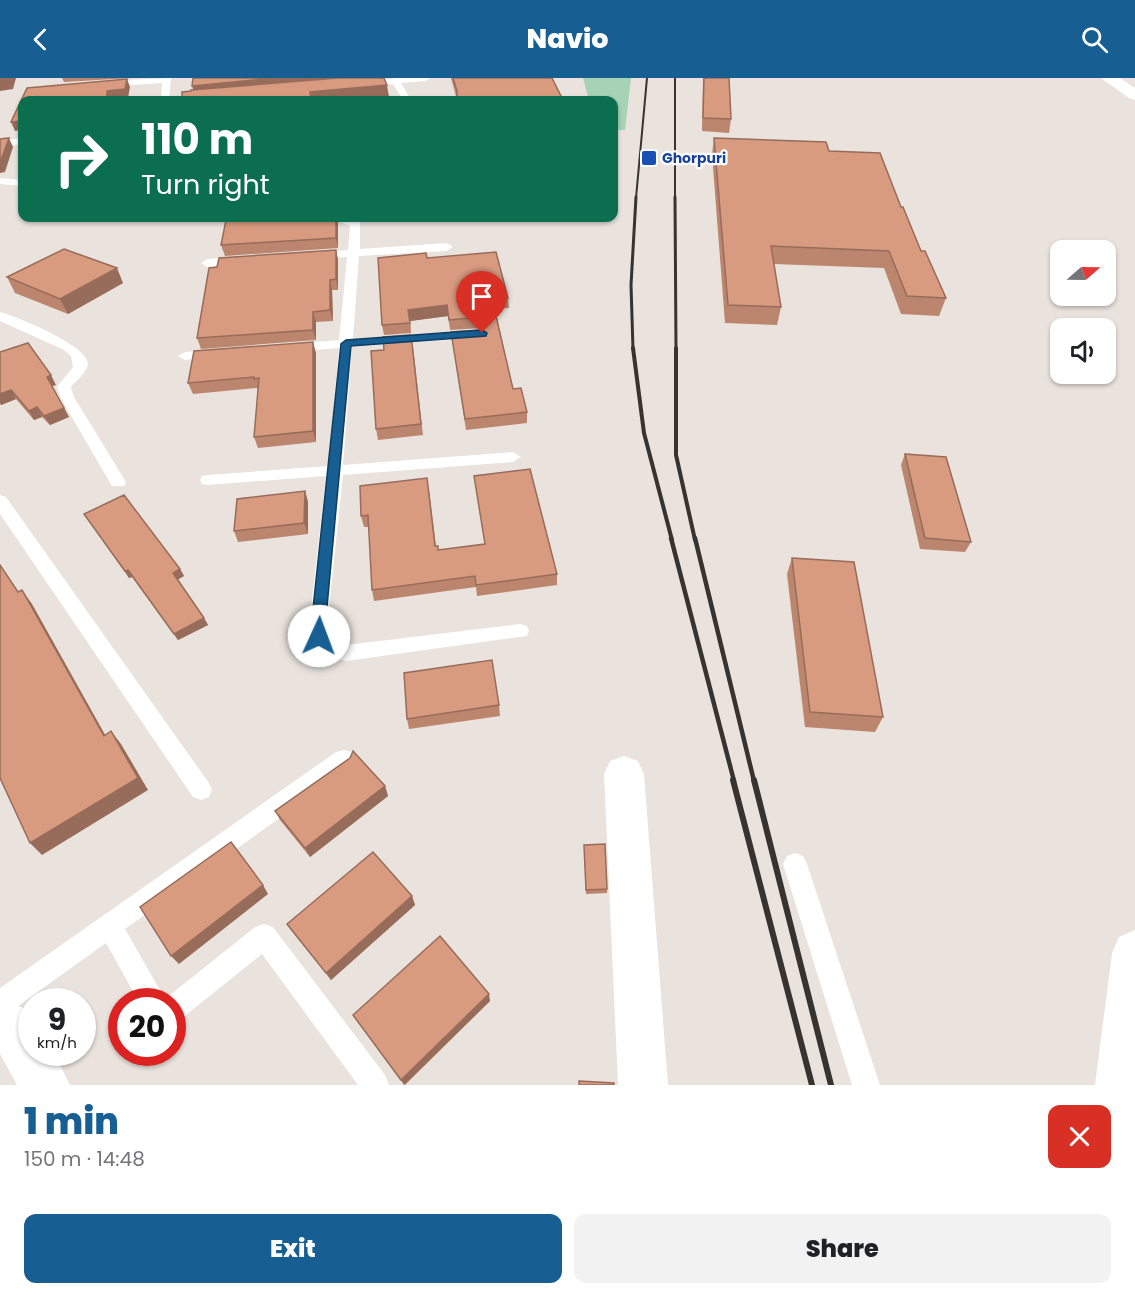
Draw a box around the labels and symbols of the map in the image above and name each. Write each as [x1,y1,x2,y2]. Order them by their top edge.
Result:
place label: Ghorpuri [662,148,726,168]
marker: Ghorpuri [640,149,658,167]
north arrow [1050,240,1116,306]
pin [456,271,507,333]
position arrow [287,604,351,668]
speed limit sign: 20 [108,988,186,1066]

